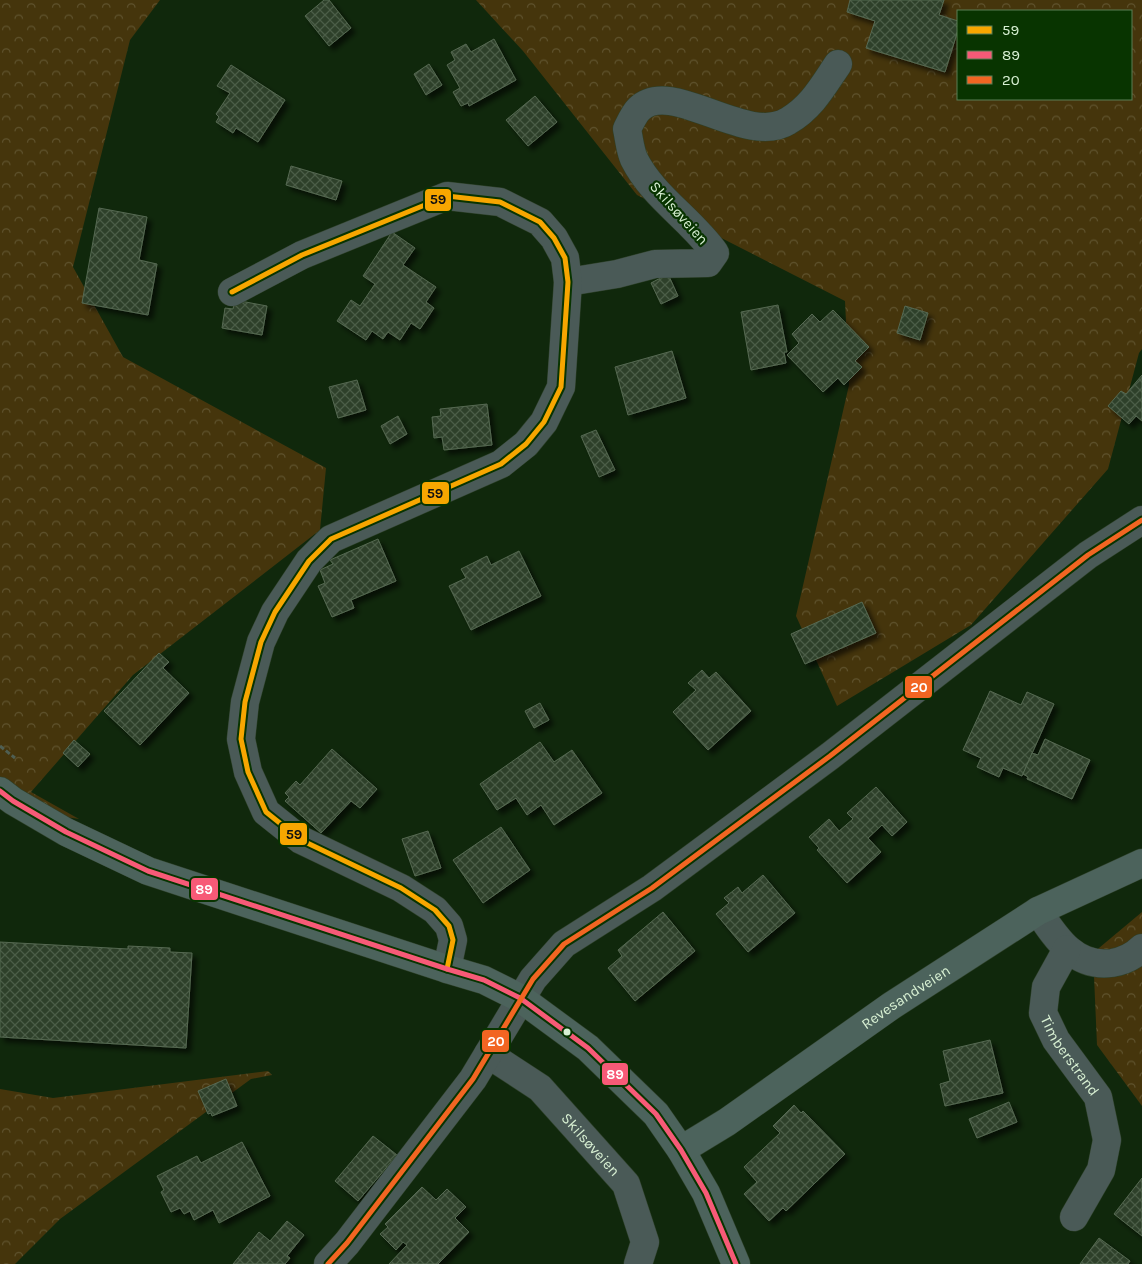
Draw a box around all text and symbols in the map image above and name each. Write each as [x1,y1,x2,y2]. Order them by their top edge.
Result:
legend [957,10,1132,100]
text: 59 [1002,21,1019,39]
text: 89 [1002,46,1020,64]
text: 20 [1002,71,1020,89]
street label: Skilsøveien [646,178,712,248]
line badge: 59 [424,188,452,212]
text: 59 [430,191,446,208]
line badge: 59 [421,481,450,505]
text: 59 [427,485,443,502]
line badge: 20 [904,675,933,699]
text: 20 [910,679,928,696]
line badge: 59 [279,822,308,846]
text: 59 [286,826,302,843]
line badge: 89 [190,877,219,901]
text: 89 [195,881,213,898]
street label: Revesandveien [858,961,954,1033]
street label: Timberstrand [1037,1012,1103,1099]
unlabelled marker [562,1027,572,1037]
line badge: 20 [481,1029,510,1053]
text: 20 [487,1033,505,1050]
line badge: 89 [601,1062,629,1086]
text: 89 [606,1066,624,1083]
street label: Skilsøveien [558,1109,624,1180]

